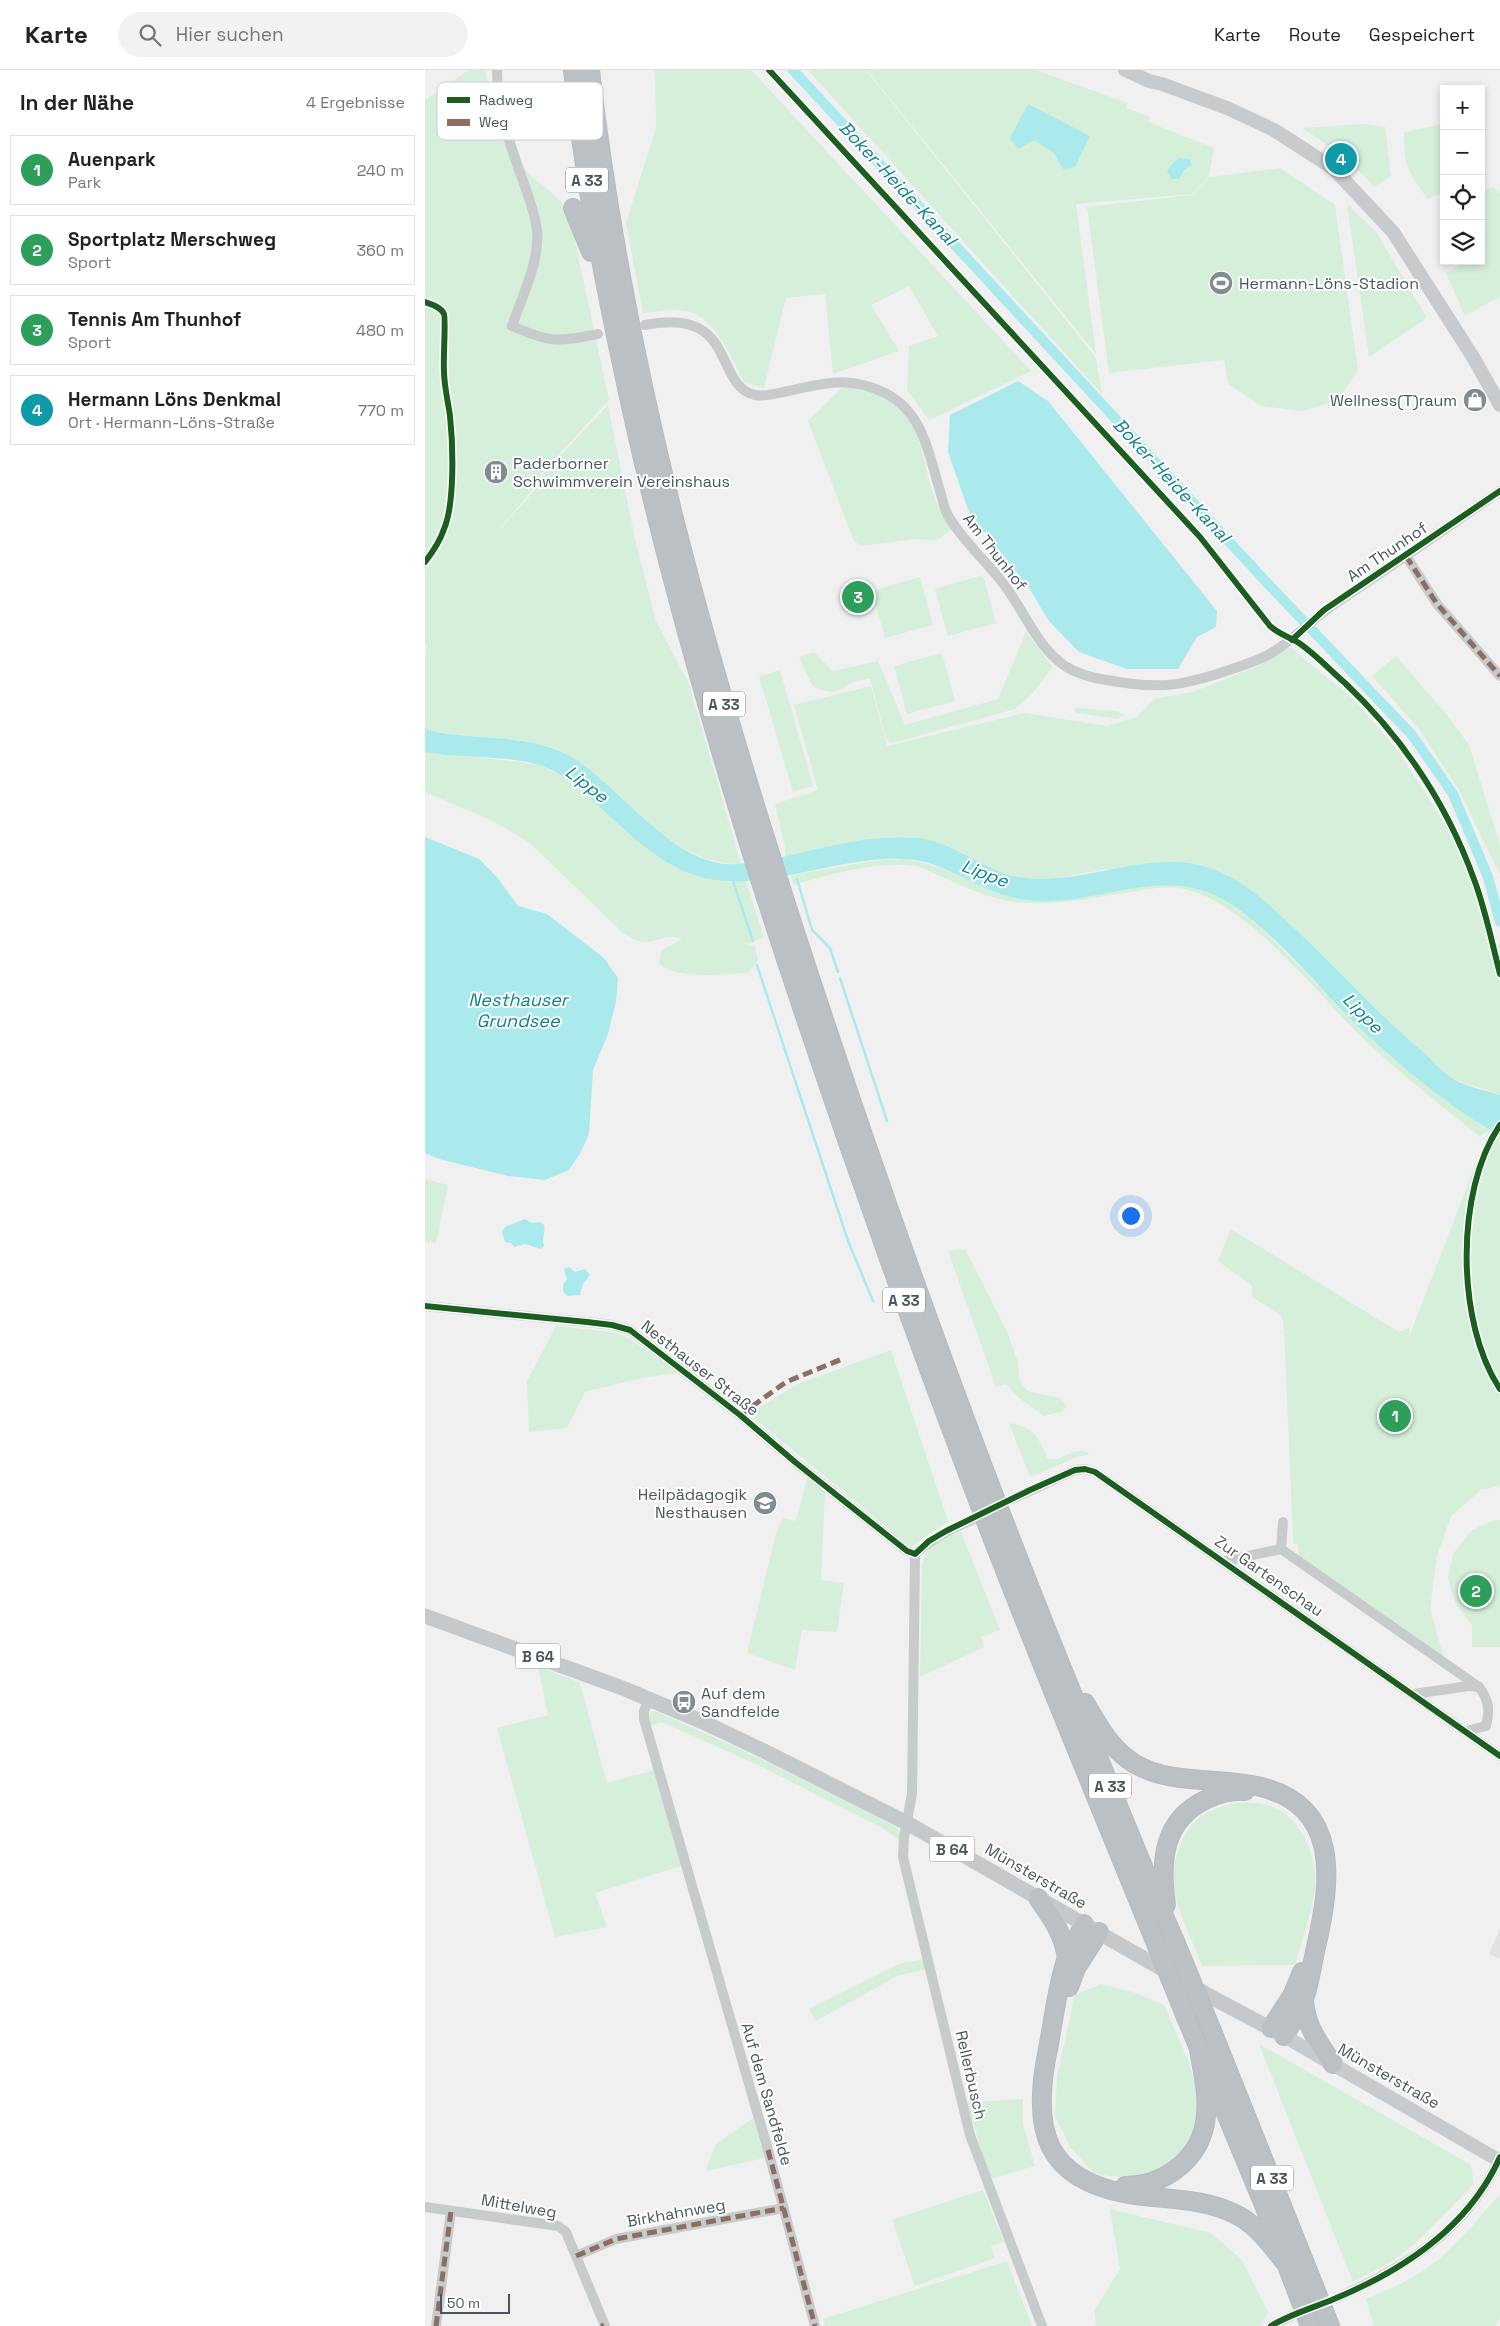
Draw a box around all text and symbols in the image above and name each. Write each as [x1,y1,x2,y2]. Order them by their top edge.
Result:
search box [118,12,468,57]
text: Karte [25,19,88,50]
icon: search [136,21,164,49]
text: Hier suchen [176,22,284,47]
text: Karte [1214,23,1261,46]
text: Route [1289,23,1341,46]
text: Gespeichert [1369,23,1475,46]
legend [437,82,603,140]
map controls [1440,85,1485,265]
button: + [1440,85,1485,130]
text: In der Nähe [20,89,134,116]
text: Radweg [479,91,533,109]
text: 4 Ergebnisse [306,92,405,113]
text: Weg [479,113,508,131]
water label: Boker-Heide-Kanal [834,116,963,252]
button: − [1440,130,1485,175]
pin: 4 [1325,140,1357,178]
text: Auenpark [68,147,156,172]
text: 1 [33,160,41,181]
text: 240 m [357,160,404,181]
road number: A 33 [566,168,608,192]
text: Park [68,172,101,193]
button: locate [1440,175,1485,220]
button: layers [1440,220,1485,265]
text: Sportplatz Merschweg [68,227,276,252]
text: 2 [32,240,42,261]
text: 360 m [356,240,404,261]
text: Sport [68,252,111,273]
sports icon: Hermann-Löns-Stadion [1208,270,1234,296]
place label: Hermann-Löns-Stadion [1239,273,1419,294]
text: Tennis Am Thunhof [68,307,241,332]
text: 3 [32,320,42,341]
text: 480 m [356,320,404,341]
text: Sport [68,332,111,353]
text: Hermann Löns Denkmal [68,387,281,412]
shop icon: Wellness(T)raum [1462,387,1488,413]
place label: Wellness(T)raum [1330,390,1457,411]
text: 4 [32,400,42,421]
text: 770 m [358,400,404,421]
text: Ort · Hermann-Löns-Straße [68,412,275,433]
water label: Boker-Heide-Kanal [1108,413,1237,549]
place label: Paderborner Schwimmverein Vereinshaus [513,453,730,492]
building icon: Paderborner Schwimmverein Vereinshaus [483,459,509,485]
street label: Am Thunhof [958,509,1032,595]
street label: Am Thunhof [1343,517,1431,587]
pin: 3 [842,578,874,616]
road number: A 33 [703,692,745,716]
water label: Lippe [561,760,614,809]
water label: Lippe [958,854,1013,893]
water label: Nesthauser Grundsee [468,988,570,1032]
water label: Lippe [1338,988,1389,1039]
your location [1118,1203,1144,1229]
road number: A 33 [883,1288,925,1312]
street label: Nesthauser Straße [637,1315,763,1421]
pin: 1 [1379,1397,1411,1435]
place label: Heilpädagogik Nesthausen [638,1484,747,1523]
school or university icon: Heilpädagogik Nesthausen [752,1490,778,1516]
street label: Zur Gartenschau [1211,1531,1327,1621]
pin: 2 [1460,1572,1492,1610]
road number: B 64 [515,1644,561,1668]
place label: Auf dem Sandfelde [701,1683,780,1722]
bus stop icon: Auf dem Sandfelde [671,1689,697,1715]
road number: A 33 [1089,1774,1131,1798]
road number: B 64 [929,1836,975,1862]
street label: Münsterstraße [981,1838,1091,1914]
street label: Auf dem Sandfelde [737,2020,797,2168]
street label: Rellerbusch [951,2028,991,2122]
street label: Münsterstraße [1334,2038,1444,2114]
road number: A 33 [1251,2166,1293,2190]
street label: Mittelweg [480,2189,558,2223]
street label: Birkhahnweg [625,2194,727,2232]
scale bar [440,2291,510,2314]
text: 50 m [447,2294,480,2312]

